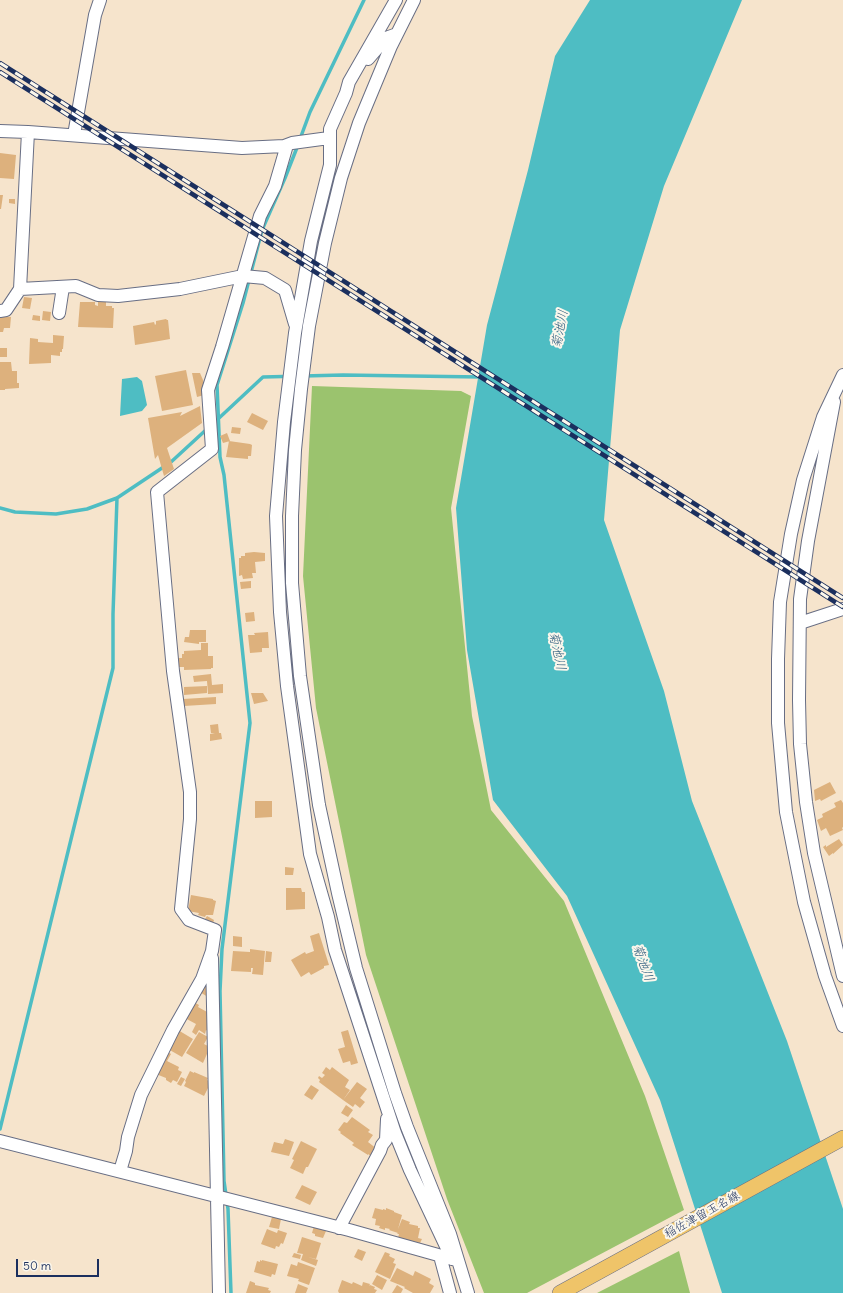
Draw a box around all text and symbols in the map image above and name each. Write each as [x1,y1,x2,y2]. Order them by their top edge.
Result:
water label: 菊池川 [549,308,571,350]
water label: 菊池川 [545,630,569,672]
water label: 菊池川 [629,942,657,984]
street label: 稲佐津留玉名線 [662,1188,742,1242]
scale bar [18,1251,101,1277]
text: 50 m [23,1258,51,1273]

